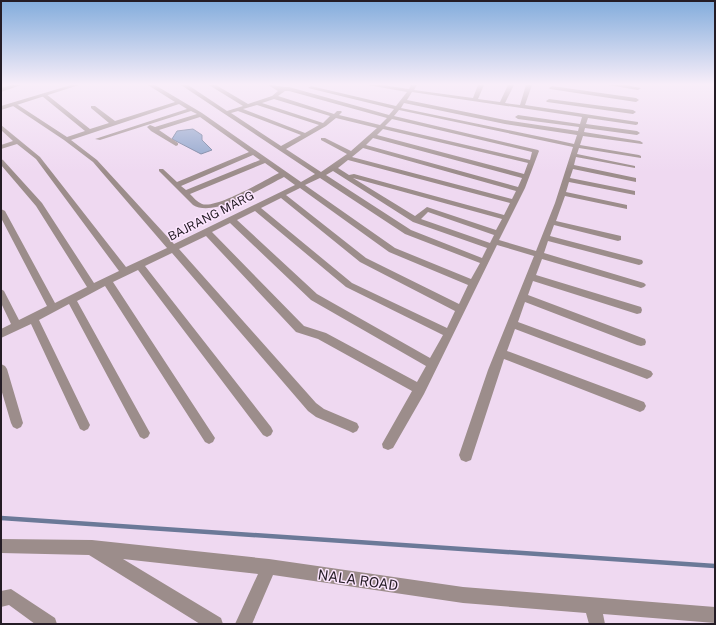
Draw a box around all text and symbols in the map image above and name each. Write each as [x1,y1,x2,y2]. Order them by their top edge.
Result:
street label: BAJRANG MARG [166,188,256,244]
street label: NALA ROAD [317,566,399,594]

